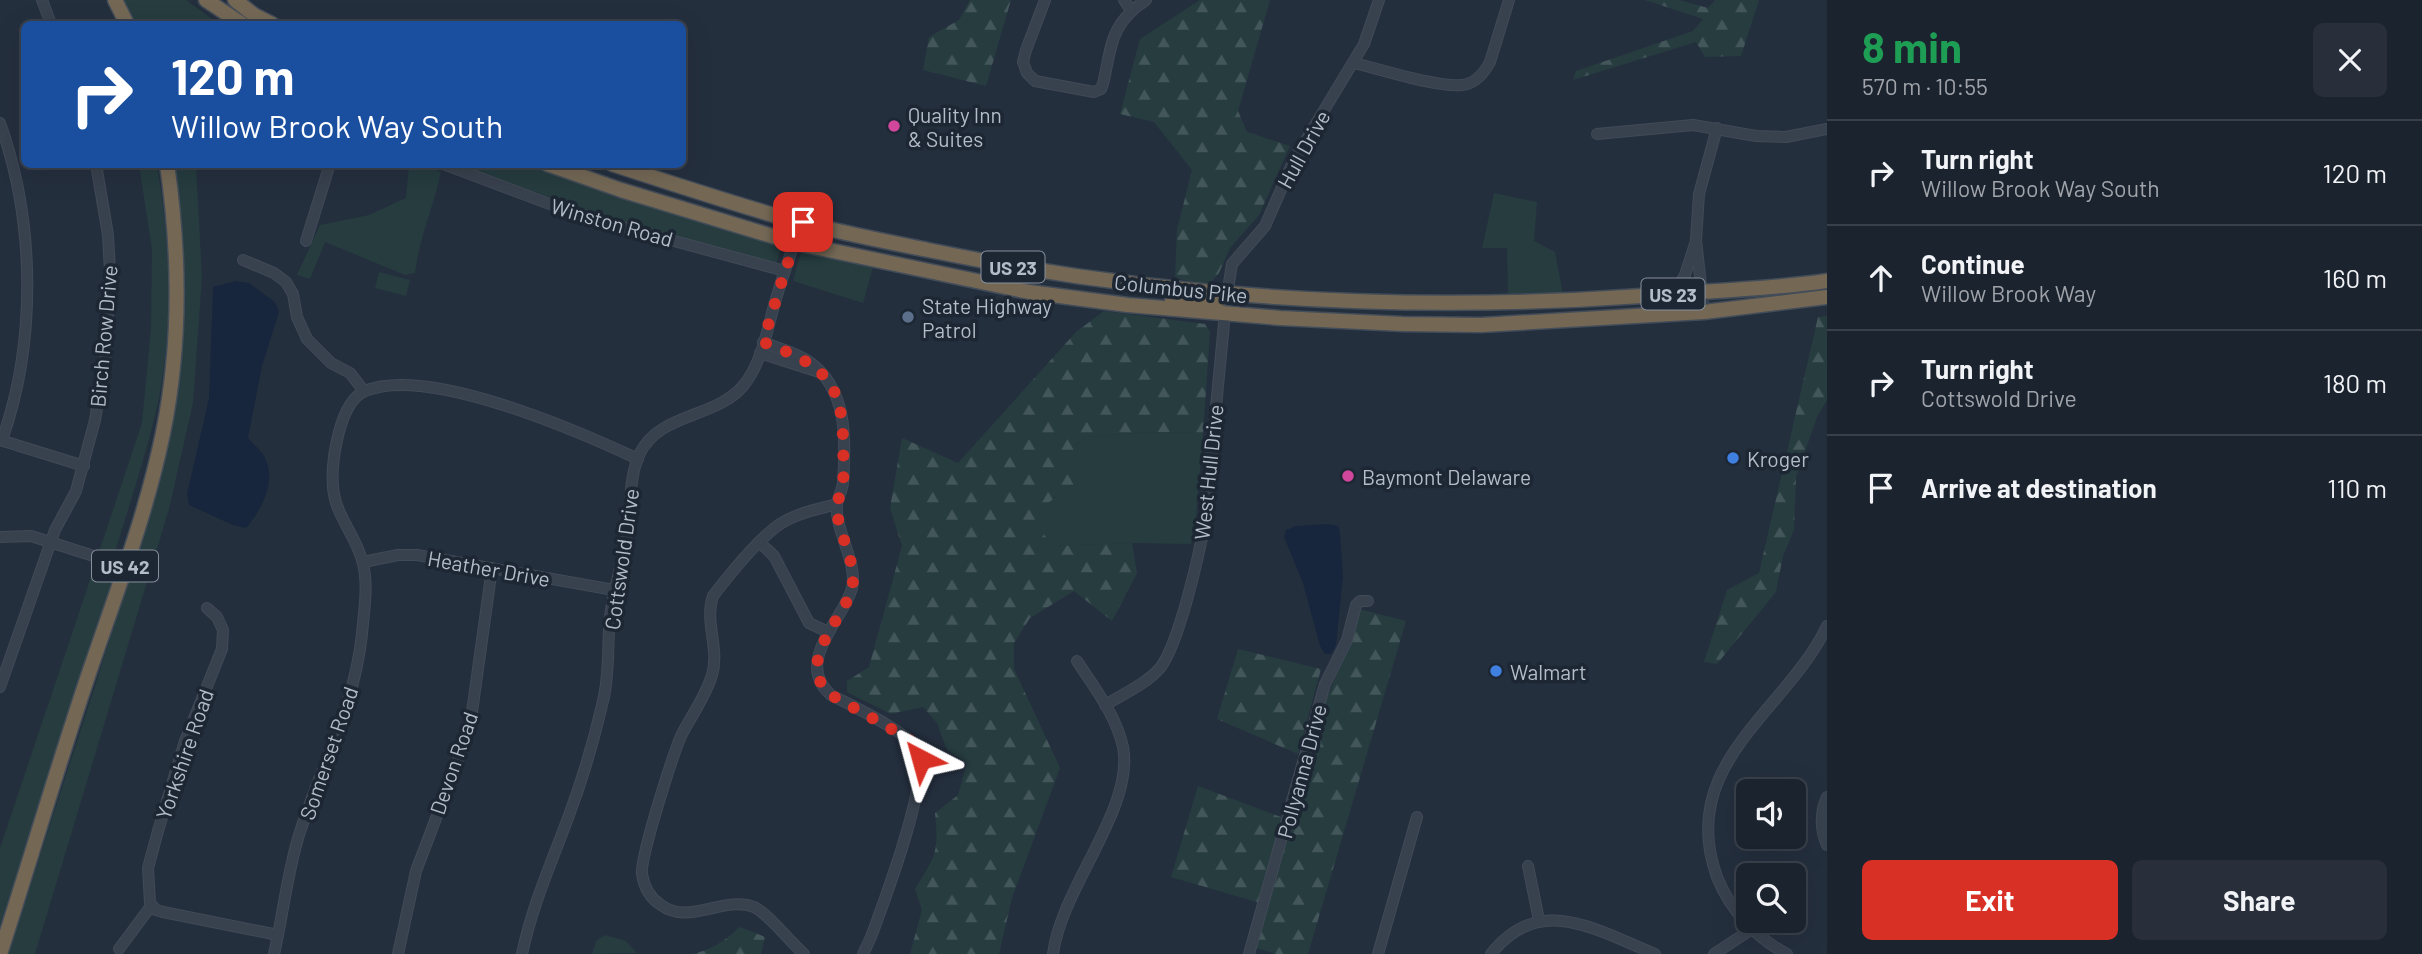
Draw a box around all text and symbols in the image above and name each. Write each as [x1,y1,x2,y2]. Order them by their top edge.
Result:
text: 8 min [1862,21,1962,71]
button: close [2313,23,2387,97]
text: 120 m [171,46,294,105]
icon: right [56,49,147,140]
text: 570 m · 10:55 [1862,72,1988,100]
place label: Quality Inn & Suites [908,102,1002,151]
street label: Hull Drive [1271,105,1335,193]
text: Willow Brook Way South [171,106,503,144]
marker: Quality Inn & Suites [886,118,902,134]
text: Turn right [1921,143,2034,174]
icon: right [1862,154,1900,192]
text: 120 m [2323,157,2387,188]
text: Willow Brook Way South [1921,174,2160,202]
pin [773,192,833,252]
street label: Winston Road [548,193,676,251]
icon: arrive [784,203,822,241]
text: Continue [1921,248,2025,279]
road number: US 23 [982,252,1044,282]
icon: ahead [1862,259,1900,297]
text: 160 m [2323,262,2387,293]
street label: Birch Row Drive [84,264,122,408]
street label: Columbus Pike [1113,269,1249,307]
road number: US 23 [1642,278,1704,310]
text: Willow Brook Way [1921,279,2096,307]
place label: State Highway Patrol [922,293,1052,342]
marker: State Highway Patrol [900,309,916,325]
text: Turn right [1921,353,2034,384]
icon: right [1862,364,1900,402]
text: 180 m [2323,367,2387,398]
text: Cottswold Drive [1921,384,2077,412]
street label: West Hull Drive [1188,403,1228,541]
place label: Kroger [1747,446,1809,471]
marker: Kroger [1725,450,1741,466]
place label: Baymont Delaware [1362,464,1531,489]
marker: Baymont Delaware [1340,468,1356,484]
icon: arrive [1862,469,1900,507]
text: Arrive at destination [1921,472,2157,503]
text: 110 m [2327,472,2387,503]
street label: Cottswold Drive [599,487,643,631]
street label: Heather Drive [426,545,552,591]
road number: US 42 [92,551,158,582]
place label: Walmart [1510,659,1587,684]
marker: Walmart [1488,663,1504,679]
street label: Somerset Road [294,683,362,823]
street label: Yorkshire Road [150,686,218,822]
street label: Pollyanna Drive [1271,701,1331,841]
street label: Devon Road [424,708,482,818]
position arrow [884,722,958,796]
map controls [1736,779,1806,933]
button: sound [1736,779,1806,849]
button: Exit [1862,860,2118,940]
button: Share [2132,860,2387,940]
button: search [1736,863,1806,933]

